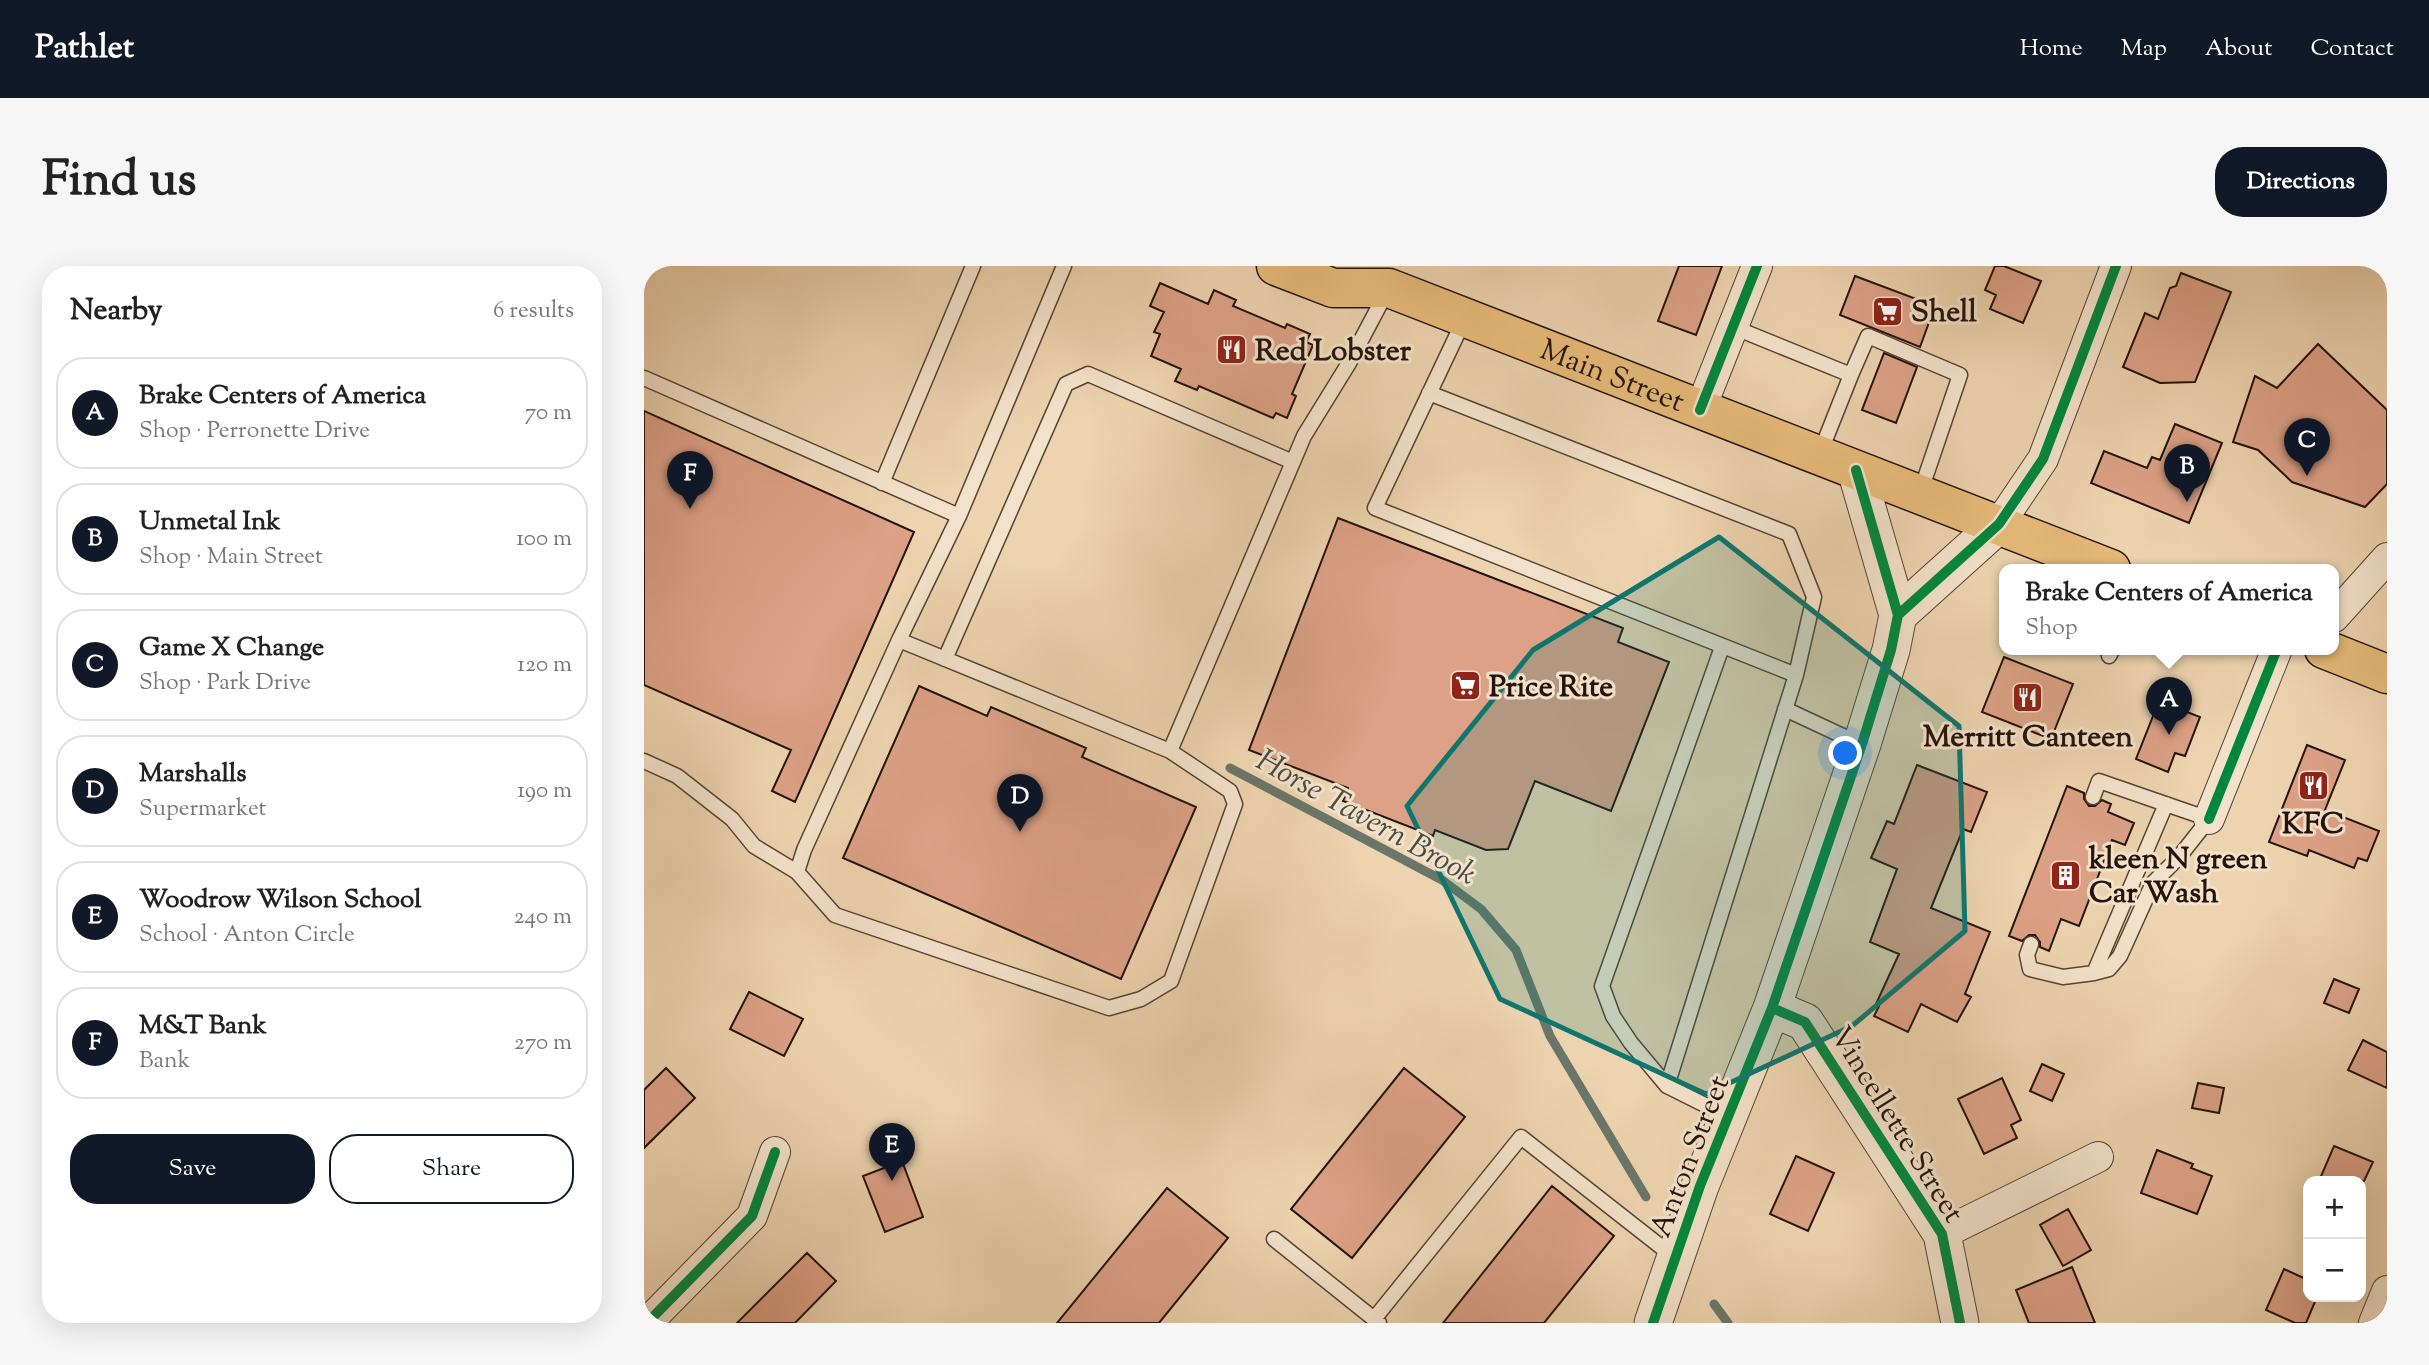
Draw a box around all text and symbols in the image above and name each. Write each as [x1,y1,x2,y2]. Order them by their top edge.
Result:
text: Pathlet [35,25,134,73]
text: Home [2020,32,2083,66]
text: Map [2121,32,2167,66]
text: About [2205,32,2272,66]
text: Contact [2310,32,2394,66]
text: Find us [42,147,196,217]
button: Directions [2215,147,2387,217]
text: Nearby [70,290,162,333]
place label: Shell [1911,292,1977,335]
supermarket icon: Shell [1871,294,1905,328]
text: 6 results [493,295,574,328]
street label: Main Street [1533,330,1690,425]
place label: Red Lobster [1255,331,1412,374]
restaurant icon: Red Lobster [1215,333,1249,367]
text: Brake Centers of America [139,378,426,415]
text: A [86,397,104,430]
text: 70 m [525,397,572,430]
text: Shop · Perronette Drive [139,415,370,448]
pin: C [2284,418,2330,476]
pin: B [2164,444,2210,502]
pin: F [667,451,713,509]
text: Unmetal Ink [139,504,281,541]
text: B [88,523,102,556]
text: 100 m [516,523,572,556]
text: Shop · Main Street [139,541,323,574]
popup [1999,564,2339,655]
text: Brake Centers of America [2025,575,2313,612]
text: Shop [2025,612,2077,645]
text: Game X Change [139,630,324,667]
text: C [86,649,104,682]
text: 120 m [517,649,572,682]
text: Shop · Park Drive [139,667,311,700]
place label: Price Rite [1489,667,1613,710]
supermarket icon: Price Rite [1449,669,1483,703]
pin: A [2146,677,2192,735]
restaurant icon: Merritt Canteen [2011,681,2045,715]
place label: Merritt Canteen [1923,717,2133,760]
your location [1828,736,1862,770]
water label: Horse Tavern Brook [1247,739,1484,898]
text: Marshalls [139,756,246,793]
restaurant icon: KFC [2296,768,2330,802]
pin: D [997,774,1043,832]
text: D [86,775,104,808]
text: 190 m [517,775,572,808]
text: Supermarket [139,793,266,826]
place label: KFC [2282,804,2344,847]
place label: kleen N green Car Wash [2088,839,2268,916]
building icon: kleen N green Car Wash [2049,858,2083,892]
text: Woodrow Wilson School [139,882,421,919]
text: E [88,901,102,934]
text: 240 m [514,901,572,934]
text: School · Anton Circle [139,919,355,952]
text: M&T Bank [139,1008,267,1045]
street label: Vincellette Street [1818,1019,1974,1232]
text: F [89,1027,101,1060]
text: 270 m [514,1027,572,1060]
text: Bank [139,1045,190,1078]
street label: Anton Street [1641,1070,1742,1244]
pin: E [869,1123,915,1181]
button: Save [70,1134,315,1204]
button: Share [329,1134,574,1204]
map controls [2303,1176,2366,1302]
button: + [2303,1176,2366,1239]
button: − [2303,1239,2366,1302]

